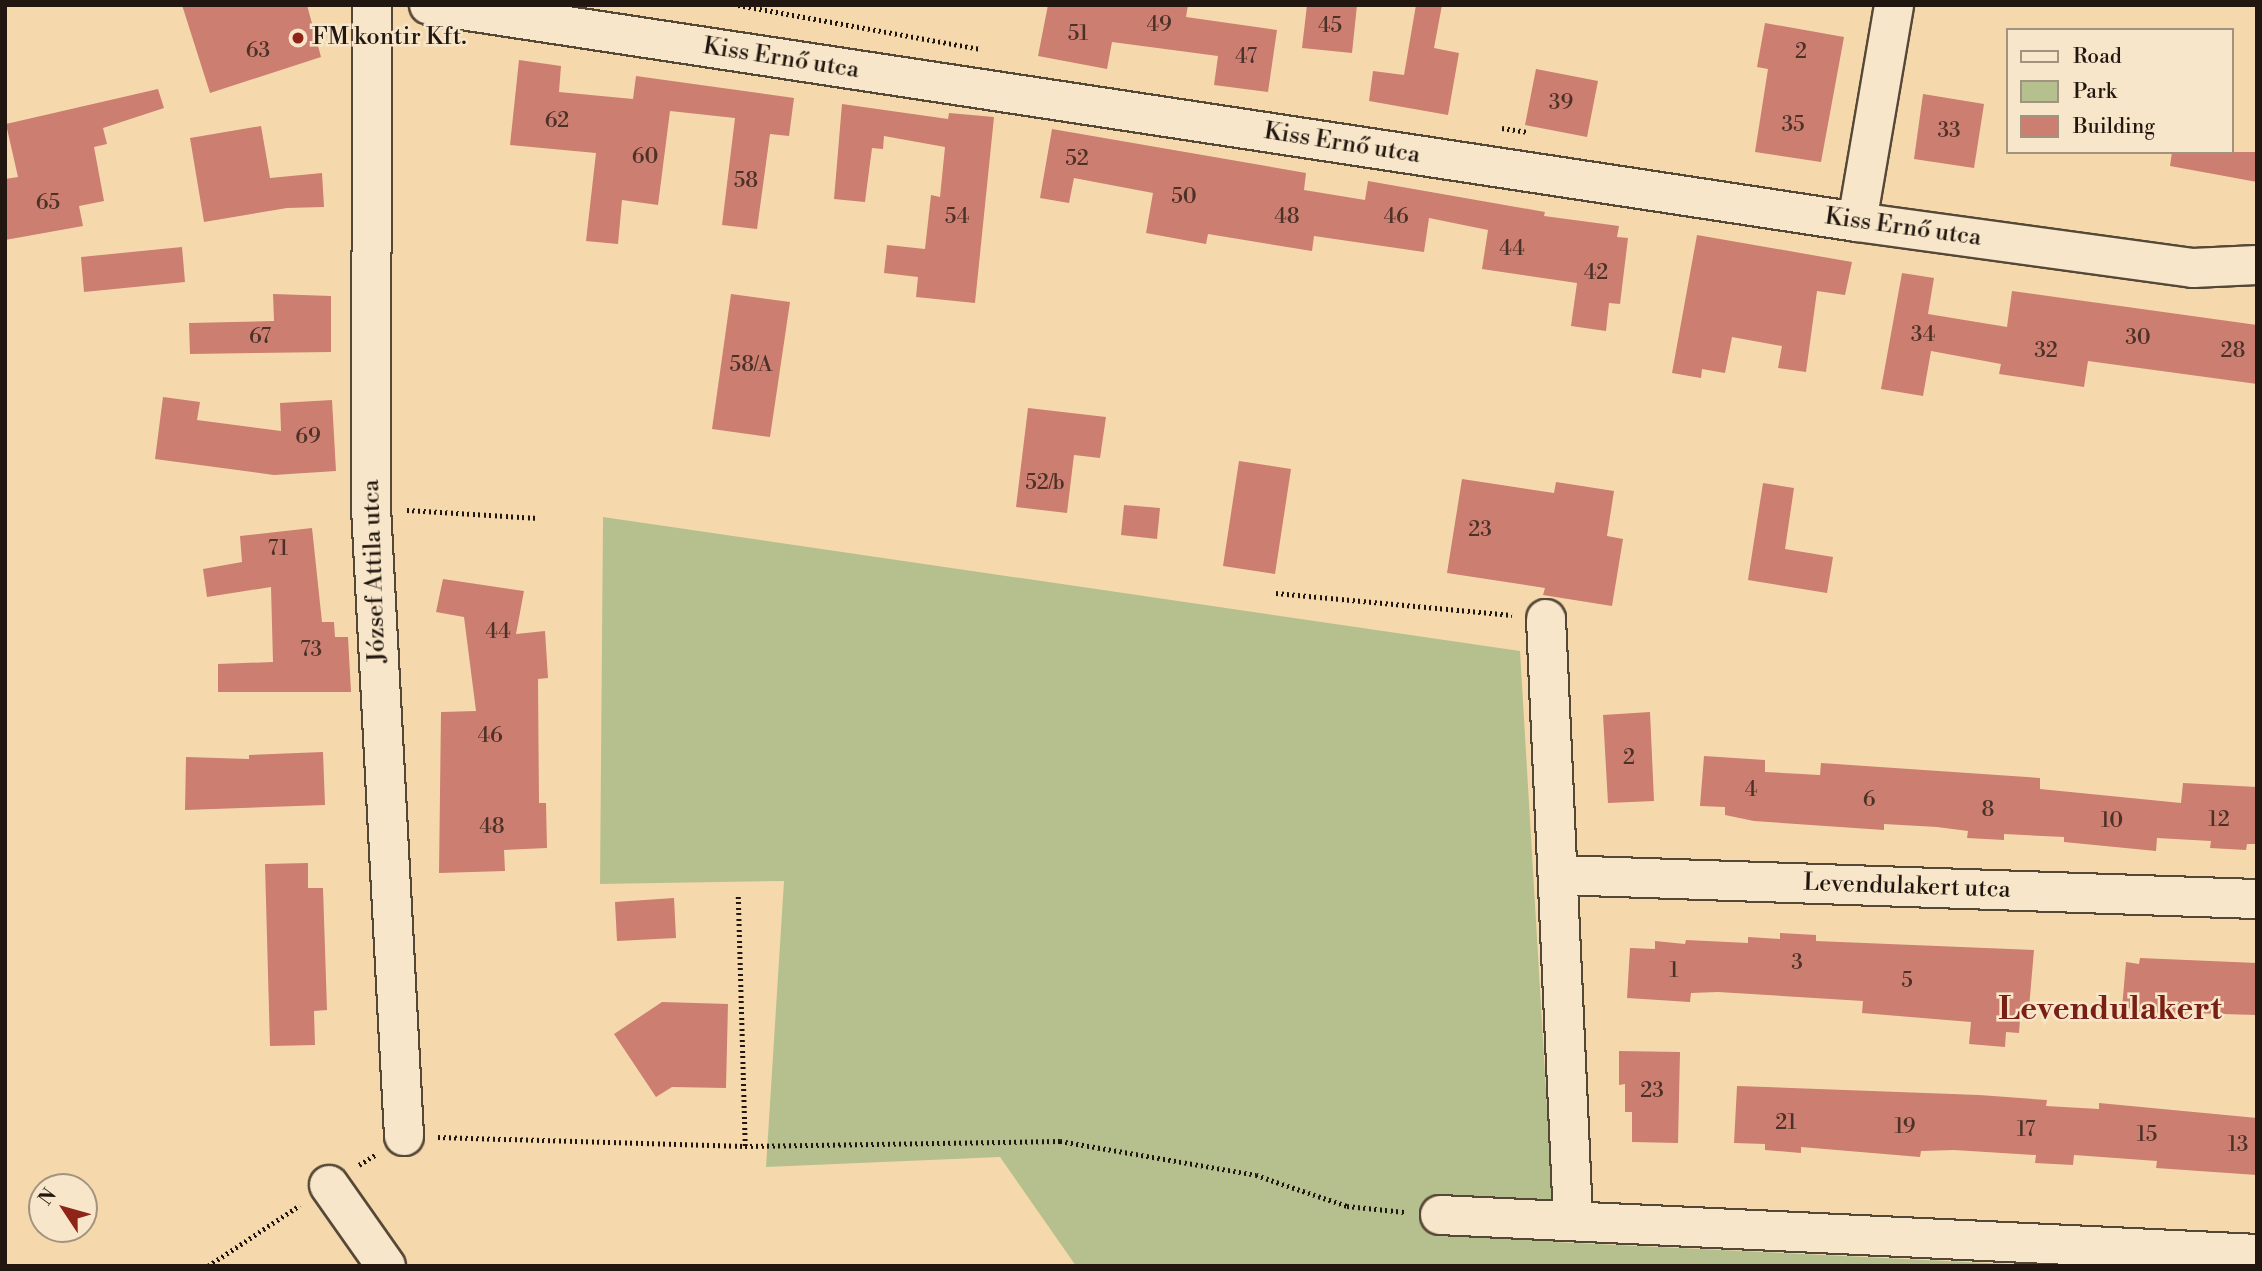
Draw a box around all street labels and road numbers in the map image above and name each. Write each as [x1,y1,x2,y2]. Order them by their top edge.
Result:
street label: Kiss Ernő utca [701,32,861,86]
street label: Kiss Ernő utca [1262,117,1422,171]
street label: Kiss Ernő utca [1823,203,1983,253]
street label: József Attila utca [357,479,393,663]
street label: Levendulakert utca [1803,869,2011,905]

